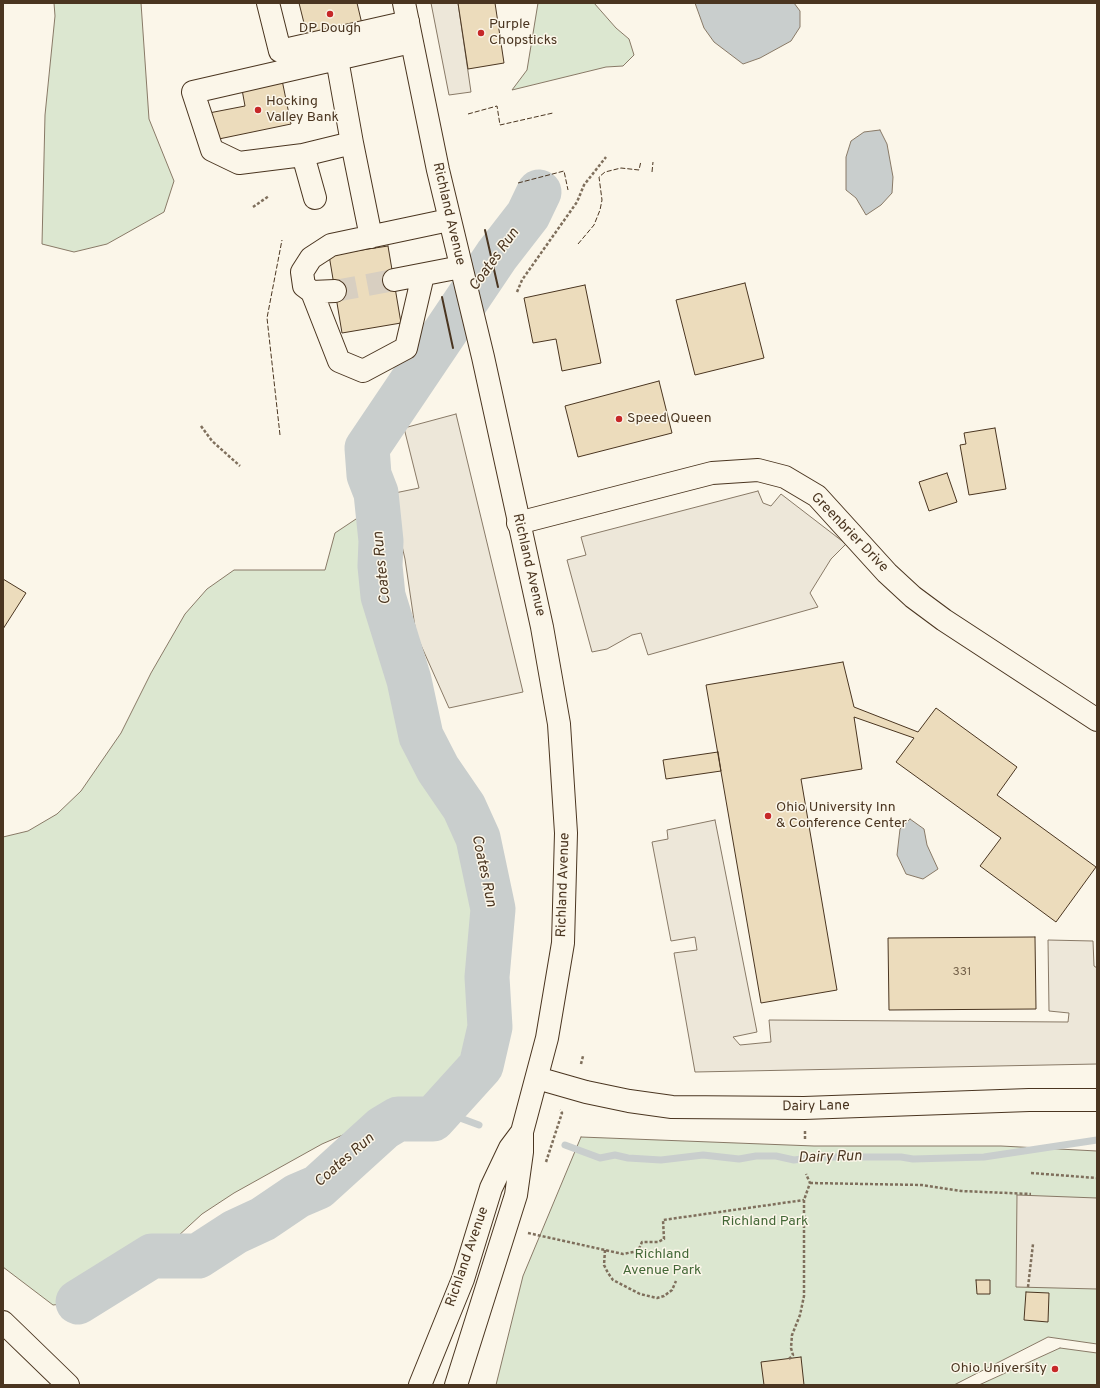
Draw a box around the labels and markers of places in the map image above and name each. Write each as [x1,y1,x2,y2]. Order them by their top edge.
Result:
marker: DP Dough [325,9,335,19]
place label: Purple Chopsticks [489,17,557,50]
place label: DP Dough [299,21,361,37]
marker: Purple Chopsticks [476,28,486,38]
place label: Hocking Valley Bank [266,94,339,126]
marker: Hocking Valley Bank [253,105,263,115]
place label: Speed Queen [627,411,712,427]
marker: Speed Queen [614,414,624,424]
place label: Ohio University Inn & Conference Center [776,800,907,832]
marker: Ohio University Inn & Conference Center [763,811,773,821]
place label: Ohio University [951,1361,1047,1377]
marker: Ohio University [1050,1364,1060,1374]

